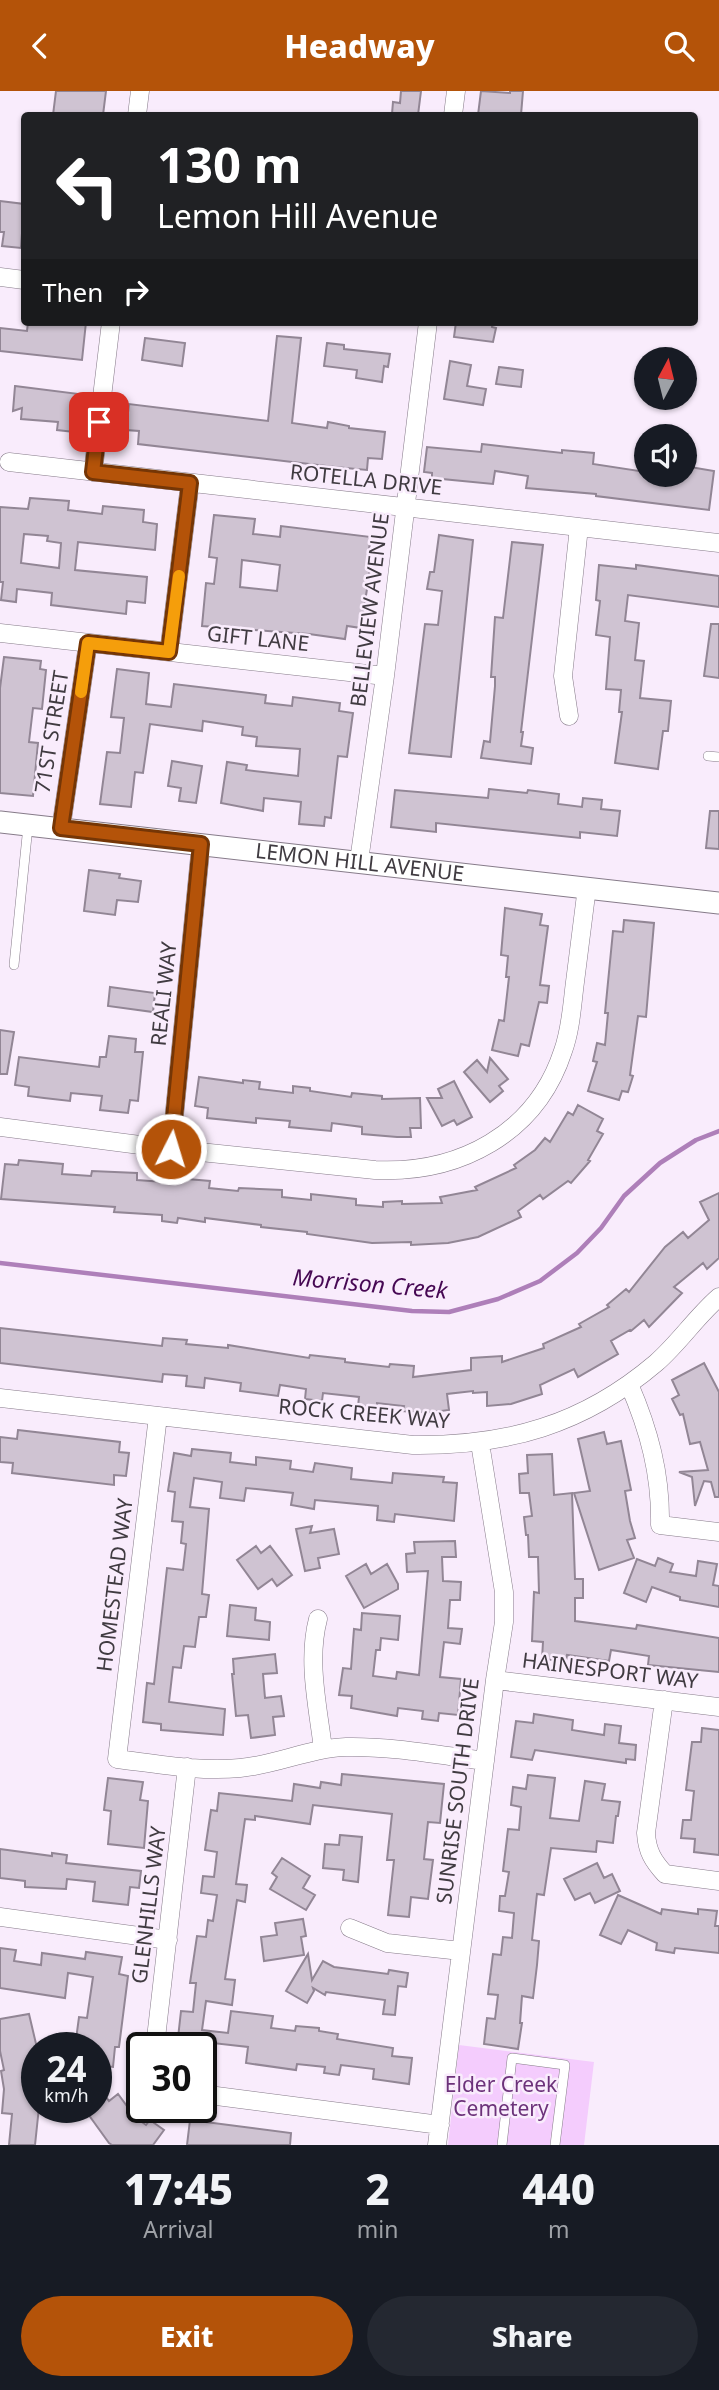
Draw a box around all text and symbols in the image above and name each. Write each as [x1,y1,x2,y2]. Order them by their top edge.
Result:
text: Headway [284,24,435,67]
icon: back [21,27,59,65]
icon: search [660,27,698,65]
text: 130 m [157,131,302,197]
icon: left [42,140,133,231]
text: Lemon Hill Avenue [157,194,438,237]
icon: right [117,273,155,311]
text: Then [42,274,103,310]
north arrow [634,347,696,409]
map controls [634,347,697,487]
pin [69,392,129,452]
icon: arrive [80,403,118,441]
button: sound [634,424,697,487]
street label: ROTELLA DRIVE [289,457,444,501]
street label: BELLEVIEW AVENUE [343,511,395,708]
street label: GIFT LANE [206,619,311,657]
street label: 71ST STREET [27,668,75,795]
street label: LEMON HILL AVENUE [254,836,466,887]
street label: REALI WAY [144,940,182,1047]
position arrow [134,1112,208,1186]
water label: Morrison Creek [291,1260,450,1306]
street label: ROCK CREEK WAY [277,1392,451,1434]
street label: HOMESTEAD WAY [89,1496,139,1673]
street label: HAINESPORT WAY [520,1645,700,1695]
street label: SUNRISE SOUTH DRIVE [429,1676,485,1905]
street label: GLENHILLS WAY [124,1824,172,1985]
speed limit sign: 30 [126,2032,217,2123]
text: 24 [46,2045,87,2092]
park label: Elder Creek Cemetery [445,2070,558,2122]
text: km/h [44,2083,89,2107]
text: 17:45 [124,2160,233,2217]
text: 2 [365,2160,390,2217]
text: 440 [522,2160,595,2217]
text: Arrival [143,2213,213,2245]
text: min [357,2213,398,2245]
text: m [548,2213,569,2245]
button: Exit [21,2296,353,2376]
button: Share [367,2296,698,2376]

